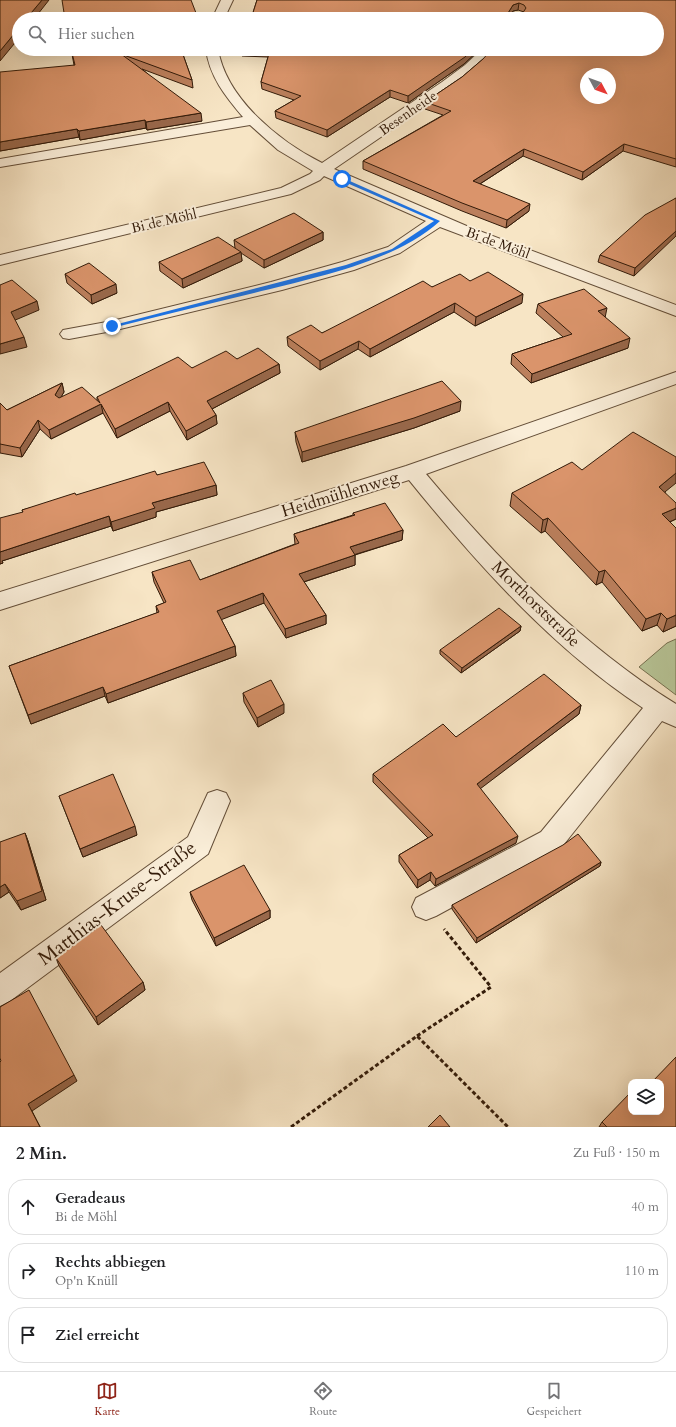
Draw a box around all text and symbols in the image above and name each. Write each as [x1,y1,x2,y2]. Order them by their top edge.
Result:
search box [12,12,664,56]
icon: search [26,23,48,45]
text: Hier suchen [58,24,135,44]
north arrow [580,68,616,104]
street label: Besenheide [375,86,441,140]
route start [333,170,351,188]
street label: Bi de Möhl [129,204,199,238]
street label: Bi de Möhl [463,223,533,263]
route end [103,317,121,335]
street label: Heidmühlenweg [279,465,402,523]
street label: Morthorststraße [487,556,585,652]
street label: Matthias-Kruse-Straße [32,834,202,972]
map controls [628,1079,664,1115]
button: layers [628,1079,664,1115]
text: 2 Min. [16,1142,67,1165]
text: Zu Fuß · 150 m [573,1144,660,1162]
text: Geradeaus [55,1188,125,1208]
icon: ahead [17,1196,39,1218]
text: 40 m [631,1198,659,1216]
text: Bi de Möhl [55,1208,117,1226]
text: Rechts abbiegen [55,1252,166,1272]
icon: right [17,1260,39,1282]
text: 110 m [625,1262,659,1280]
text: Op'n Knüll [55,1272,118,1290]
icon: arrive [17,1324,39,1346]
text: Ziel erreicht [55,1325,139,1345]
tab: Karte [95,1380,120,1419]
tab: Route [309,1380,337,1419]
tab: Gespeichert [527,1380,581,1419]

